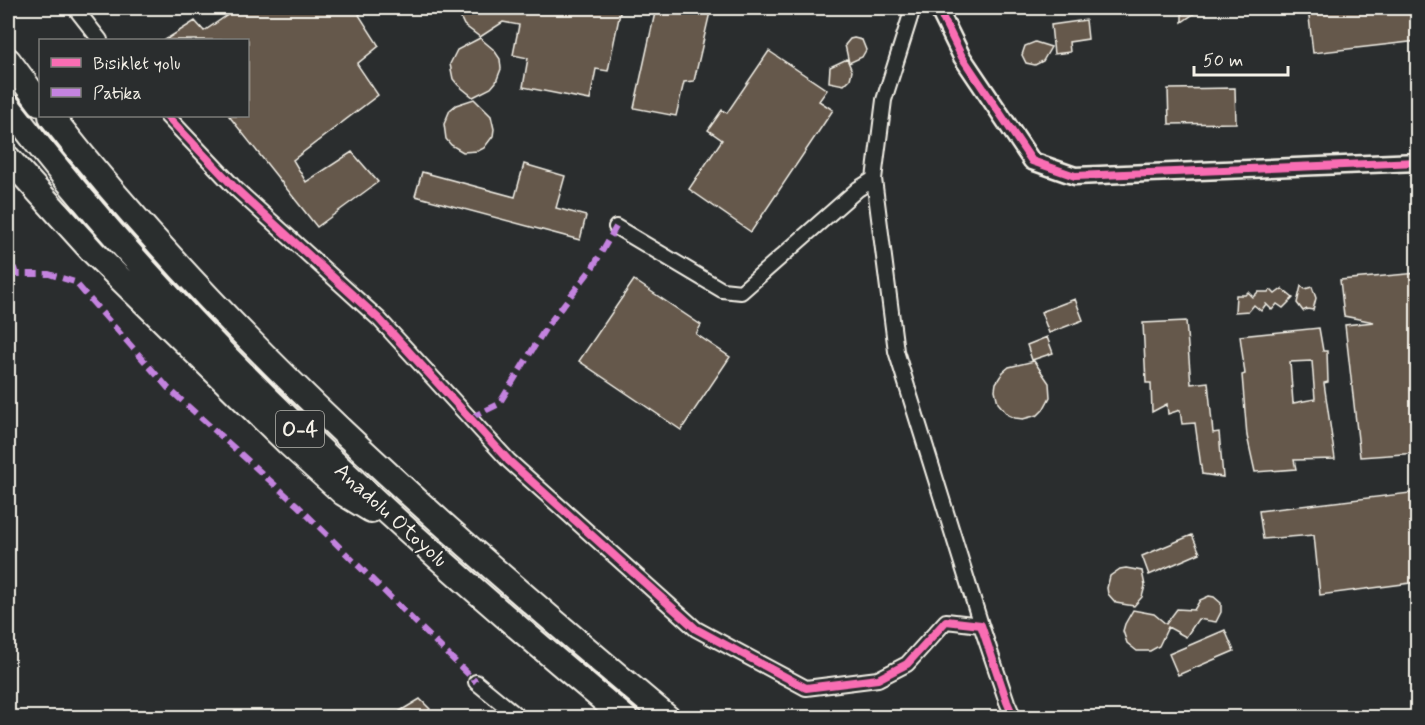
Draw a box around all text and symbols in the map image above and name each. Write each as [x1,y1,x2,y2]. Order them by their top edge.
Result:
legend [39,39,249,117]
scale bar [1194,39,1288,77]
text: 50 m [1203,49,1243,73]
text: Bisiklet yolu [93,52,181,76]
text: Patika [93,82,142,106]
road number: O-4 [276,411,324,447]
street label: Anadolu Otoyolu [328,457,453,574]

